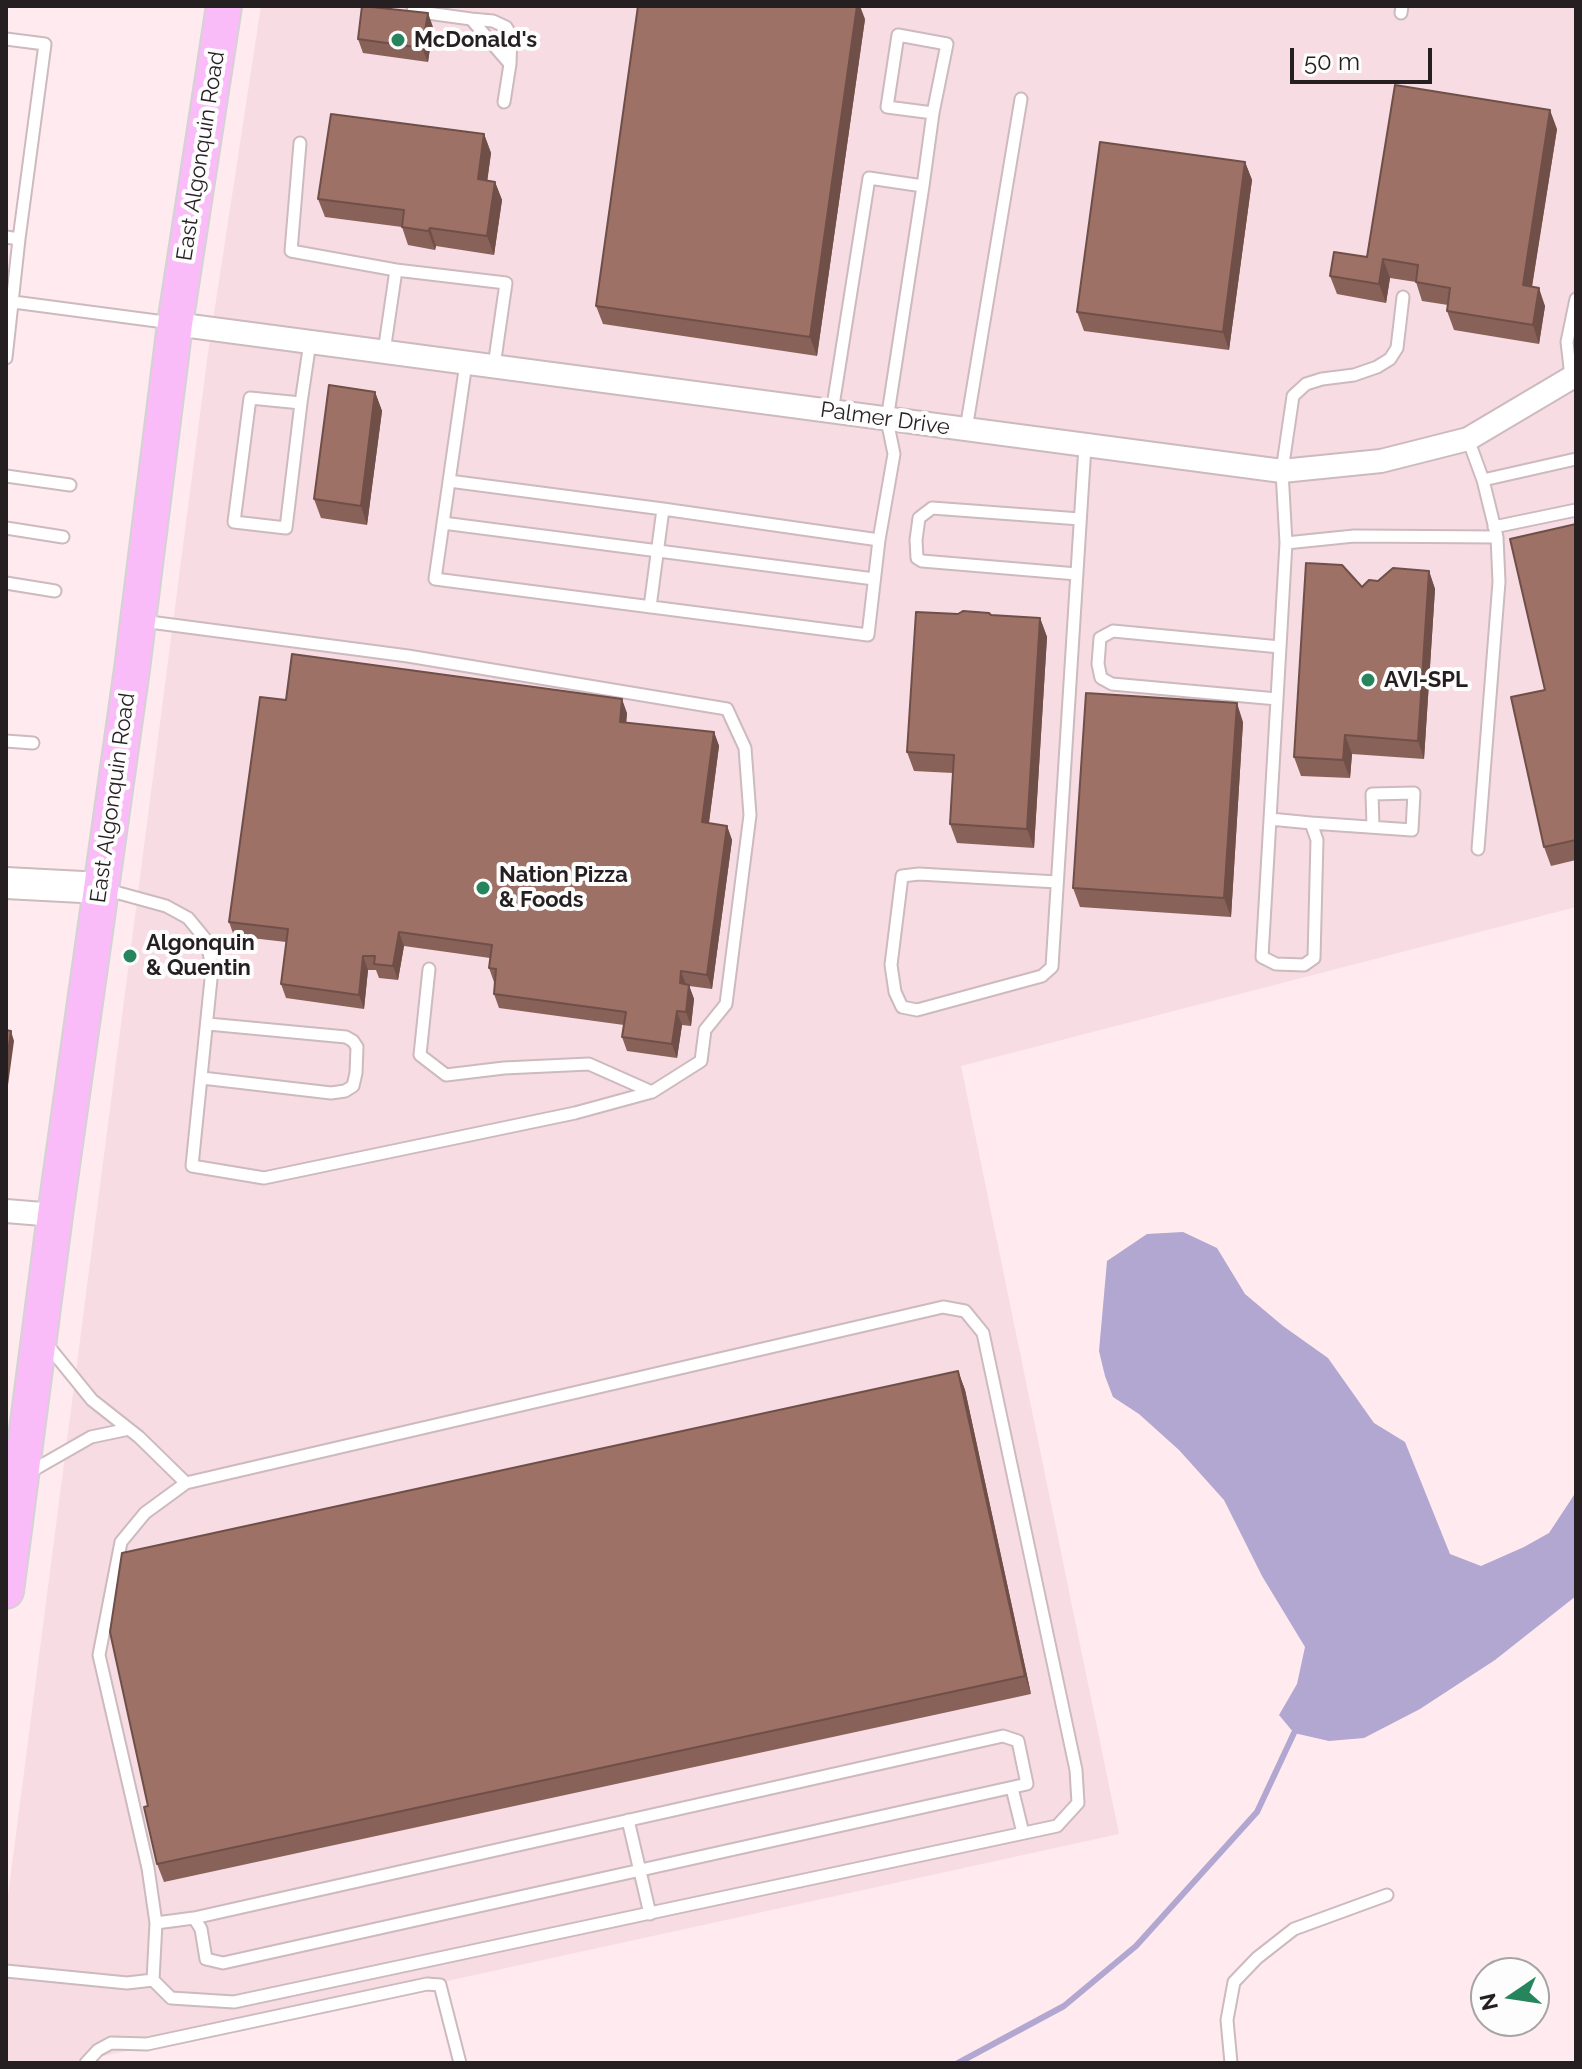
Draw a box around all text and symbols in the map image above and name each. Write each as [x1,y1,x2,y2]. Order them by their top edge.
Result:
place label: McDonald's [414,27,537,53]
marker: McDonald's [389,31,407,49]
scale bar [1294,32,1436,82]
text: 50 m [1304,47,1360,76]
street label: East Algonquin Road [171,49,231,263]
street label: Palmer Drive [819,397,951,441]
place label: AVI-SPL [1384,667,1468,693]
marker: AVI-SPL [1359,671,1377,689]
street label: East Algonquin Road [85,691,141,905]
place label: Nation Pizza & Foods [499,862,628,914]
marker: Nation Pizza & Foods [474,879,492,897]
place label: Algonquin & Quentin [146,930,255,982]
marker: Algonquin & Quentin [121,947,139,965]
north arrow [1470,1957,1550,2037]
text: N [1474,1991,1503,2013]

